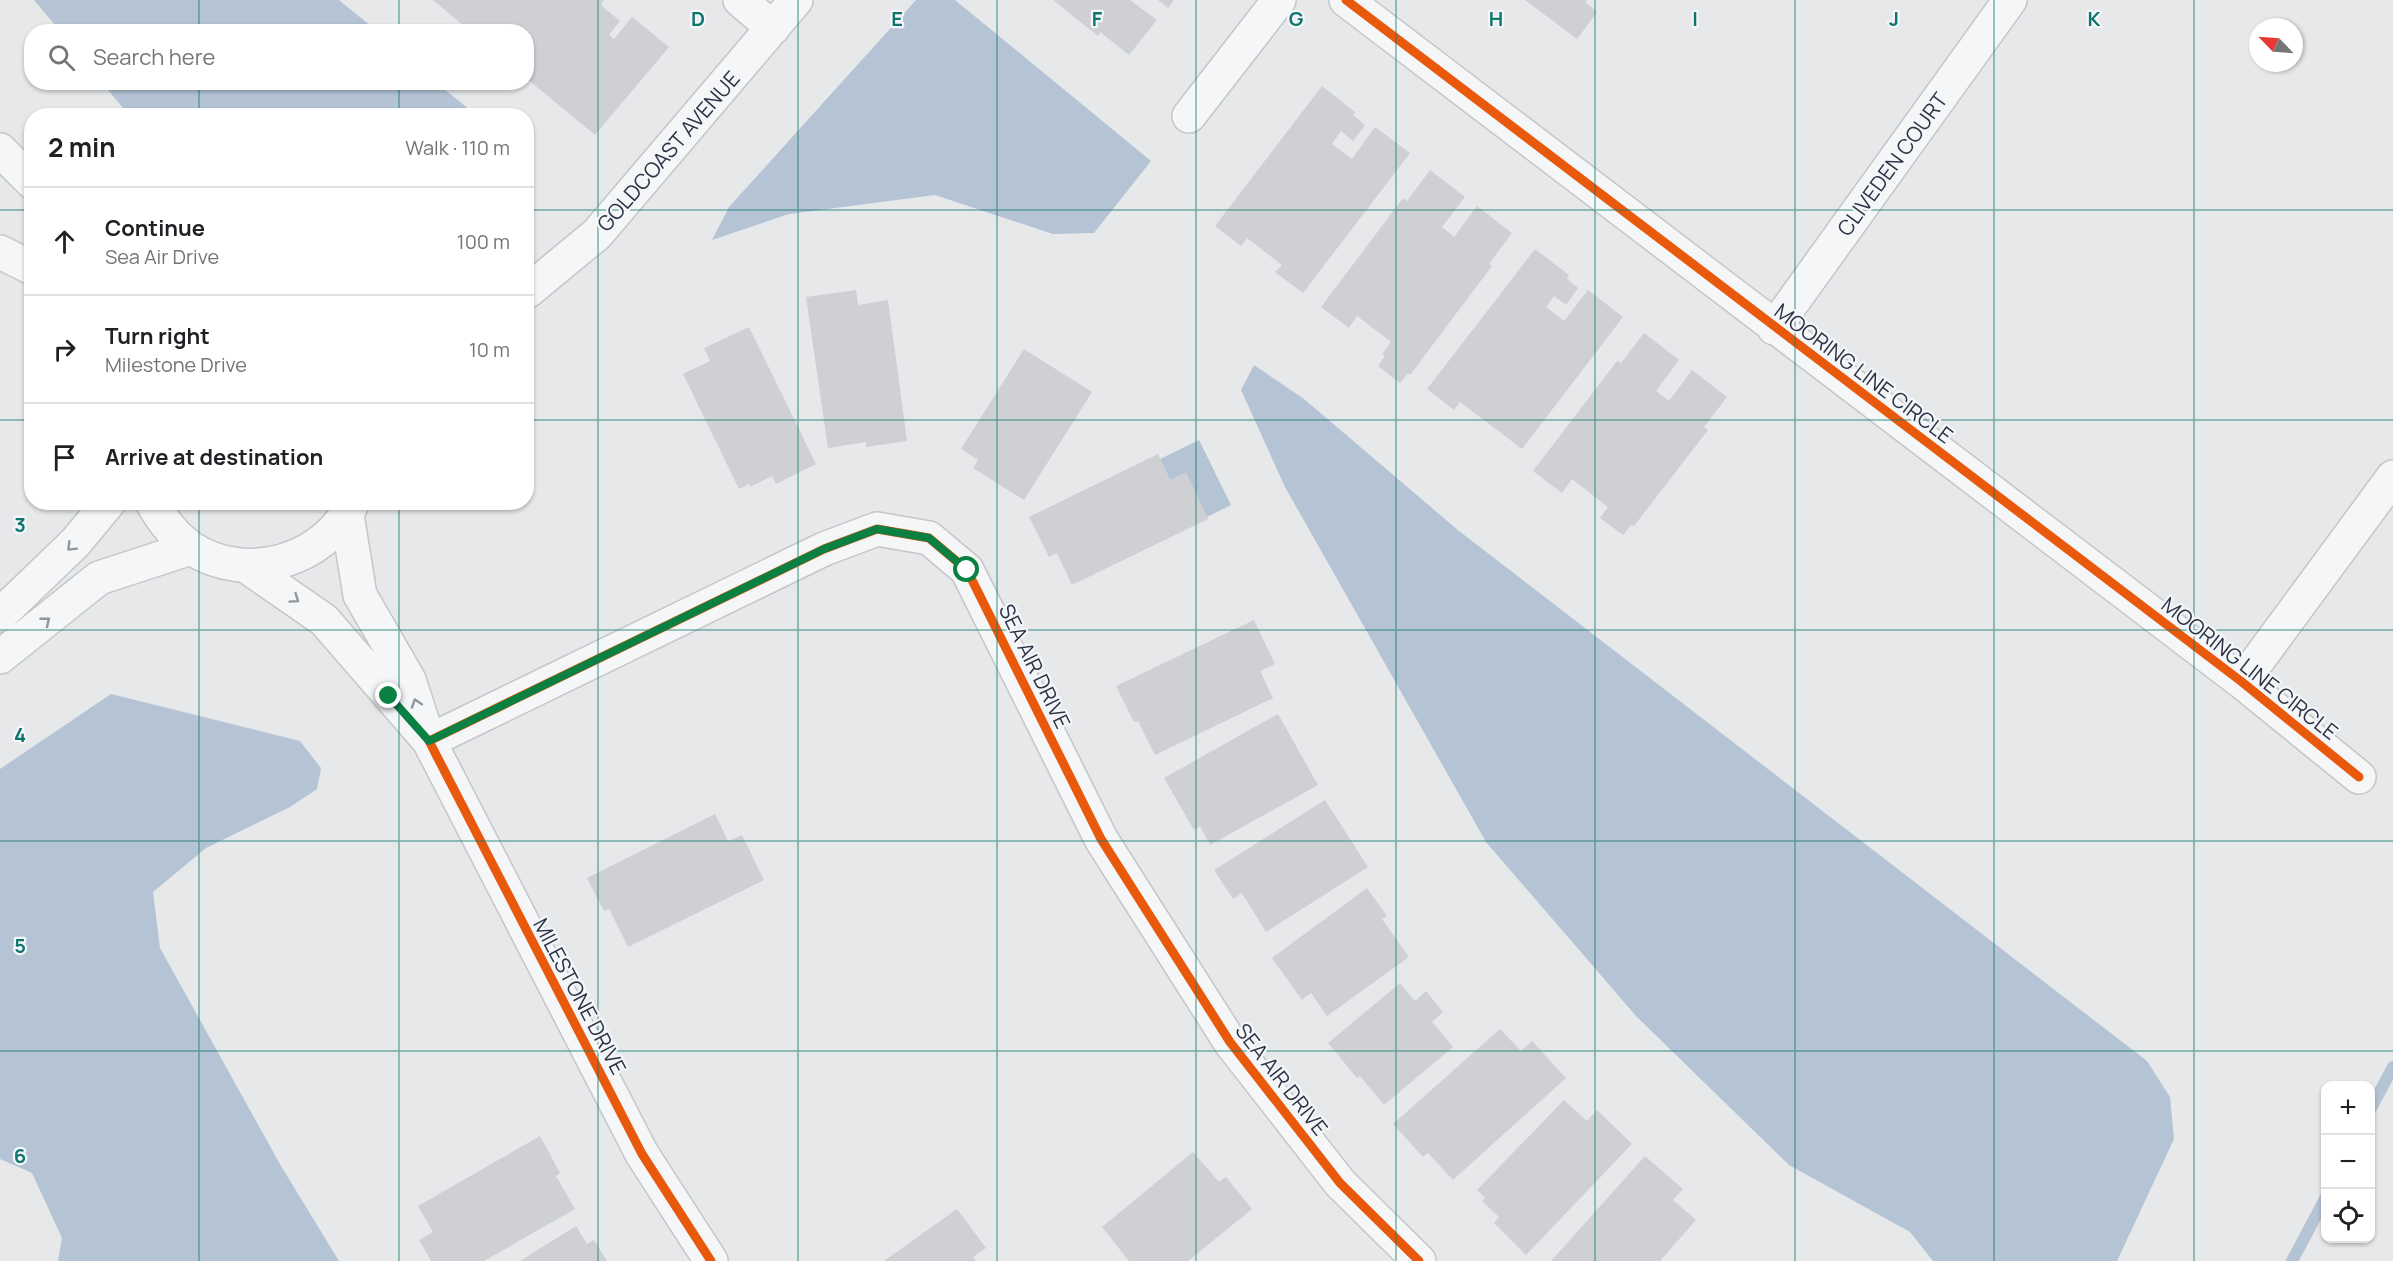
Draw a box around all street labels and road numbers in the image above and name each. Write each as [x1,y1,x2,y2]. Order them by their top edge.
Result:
street label: GOLDCOAST AVENUE [590,65,746,237]
street label: CLIVEDEN COURT [1831,86,1954,241]
street label: MOORING LINE CIRCLE [1769,297,1959,449]
street label: MOORING LINE CIRCLE [2156,590,2344,746]
street label: SEA AIR DRIVE [993,599,1077,733]
street label: MILESTONE DRIVE [527,913,633,1079]
street label: SEA AIR DRIVE [1229,1017,1335,1141]

